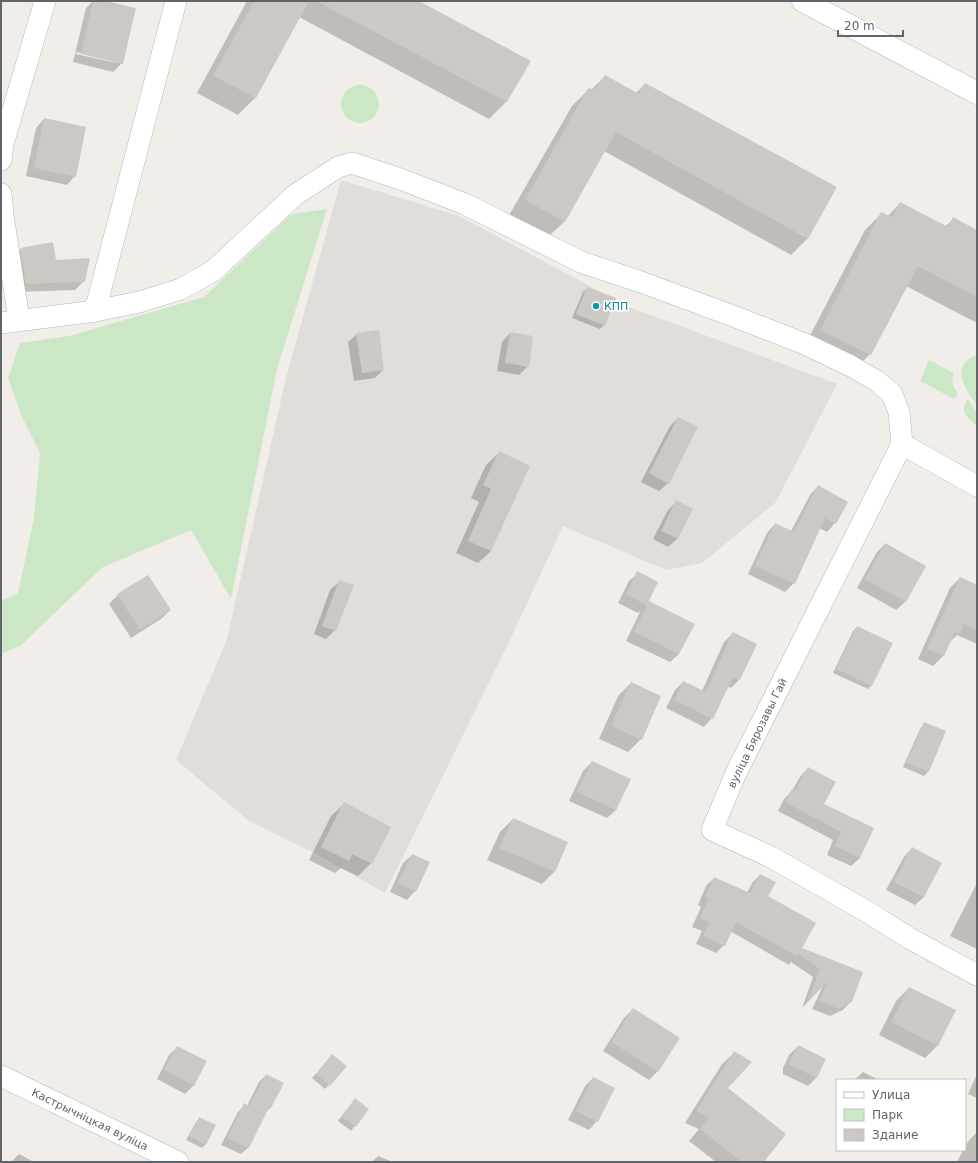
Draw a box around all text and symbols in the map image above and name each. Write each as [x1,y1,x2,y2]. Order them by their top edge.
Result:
scale bar [838,12,903,38]
text: 20 m [844,19,875,33]
place label: КПП [604,300,628,313]
marker: КПП [591,301,601,311]
street label: вуліца Бярозавы Гай [725,676,790,790]
legend [836,1079,966,1151]
street label: Кастрычніцкая вуліца [29,1086,150,1153]
text: Улица [872,1088,910,1102]
text: Парк [872,1108,903,1122]
text: Здание [872,1128,918,1142]

